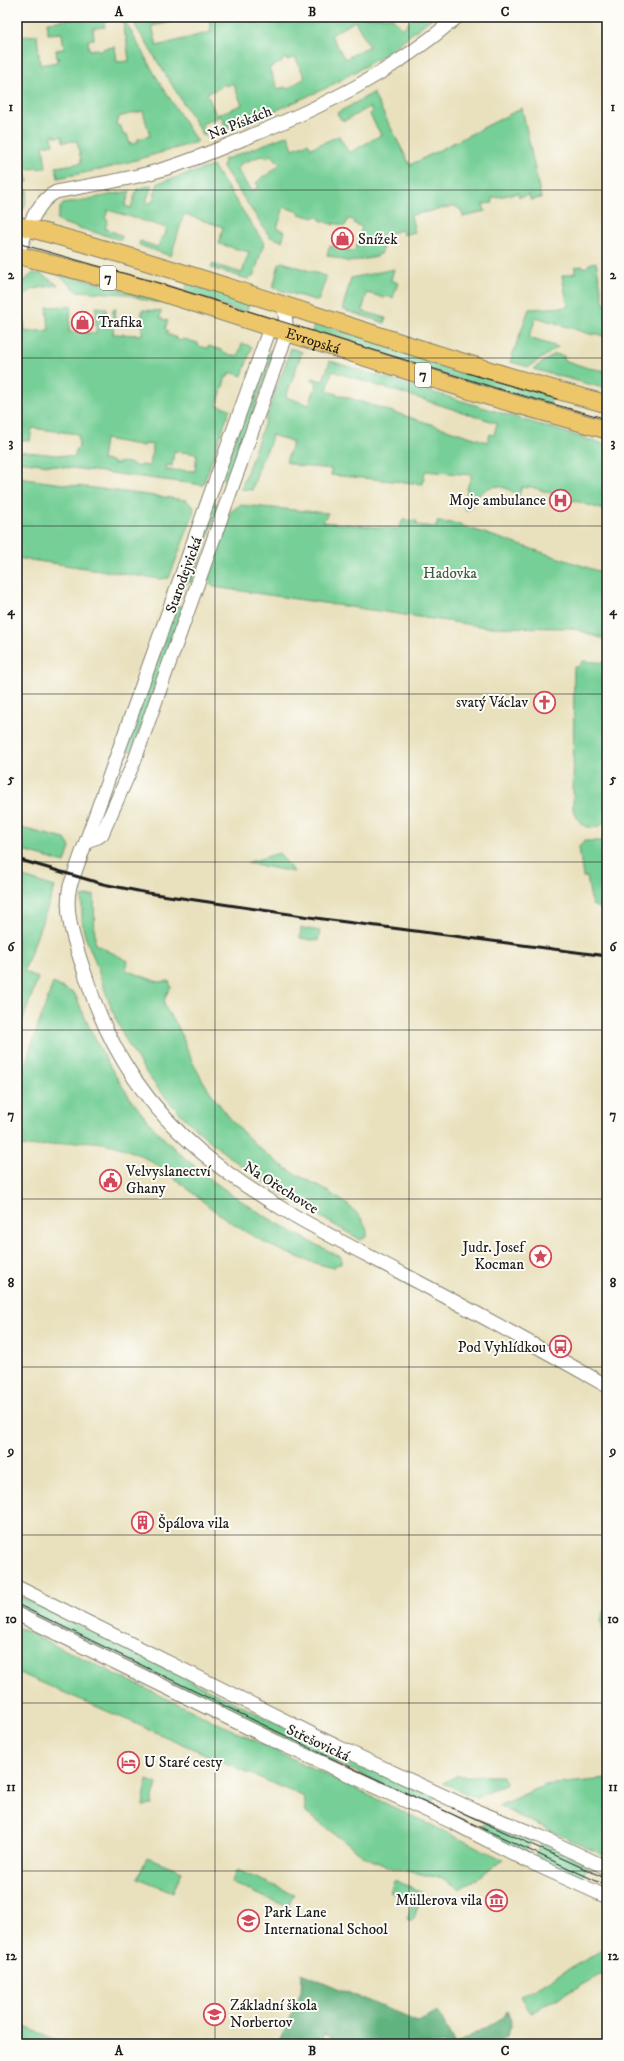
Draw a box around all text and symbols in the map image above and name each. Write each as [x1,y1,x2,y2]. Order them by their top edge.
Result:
text: A [114,4,124,20]
text: B [308,4,316,20]
text: C [501,4,510,20]
text: 1 [9,99,14,115]
text: 1 [611,99,616,115]
street label: Na Pískách [205,102,275,144]
shop icon: Snížek [330,226,356,252]
place label: Snížek [358,230,398,249]
road number: 7 [100,266,116,290]
text: 2 [8,267,15,283]
text: 2 [610,267,617,283]
shop icon: Trafika [70,309,96,335]
place label: Trafika [98,313,143,332]
street label: Evropská [283,323,343,358]
road number: 7 [415,363,431,387]
text: 3 [9,435,14,451]
text: 3 [611,435,616,451]
hospital icon: Moje ambulance [548,487,574,513]
place label: Moje ambulance [449,491,546,510]
street label: Starodejvická [161,534,207,616]
park label: Hadovka [423,564,478,583]
text: 4 [6,603,15,620]
text: 4 [608,603,617,620]
church icon: svatý Václav [531,689,557,715]
place label: svatý Václav [456,693,528,712]
text: 5 [7,771,15,787]
text: 5 [609,771,617,787]
text: 6 [8,939,16,955]
text: 6 [610,939,618,955]
text: 7 [8,1107,15,1123]
text: 7 [610,1107,617,1123]
street label: Na Ořechovce [240,1157,322,1219]
place label: Velvyslanectví Ghany [125,1162,212,1198]
public building icon: Velvyslanectví Ghany [98,1167,124,1193]
place label: Judr. Josef Kocman [460,1238,526,1274]
place icon: Judr. Josef Kocman [527,1243,553,1269]
text: 8 [8,1275,15,1291]
text: 8 [610,1275,617,1291]
bus stop icon: Pod Vyhlídkou [548,1334,574,1360]
place label: Pod Vyhlídkou [458,1338,546,1357]
text: 9 [7,1443,14,1459]
text: 9 [609,1443,616,1459]
building icon: Špálova vila [130,1510,156,1536]
place label: Špálova vila [158,1513,230,1533]
text: 10 [5,1611,17,1627]
text: 10 [607,1611,619,1627]
street label: Střešovická [283,1720,353,1766]
hotel icon: U Staré cesty [116,1749,142,1775]
place label: U Staré cesty [144,1753,223,1772]
text: 11 [6,1779,16,1795]
text: 11 [608,1779,618,1795]
museum icon: Müllerova vila [484,1887,510,1913]
place label: Müllerova vila [396,1891,483,1910]
place label: Park Lane International School [264,1903,388,1939]
school or university icon: Park Lane International School [236,1908,262,1934]
text: 12 [5,1948,17,1964]
text: 12 [607,1948,619,1964]
place label: Základní škola Norbertov [230,1996,318,2032]
school or university icon: Základní škola Norbertov [201,2001,227,2027]
text: A [114,2043,124,2059]
text: B [308,2043,316,2059]
text: C [501,2043,510,2059]

